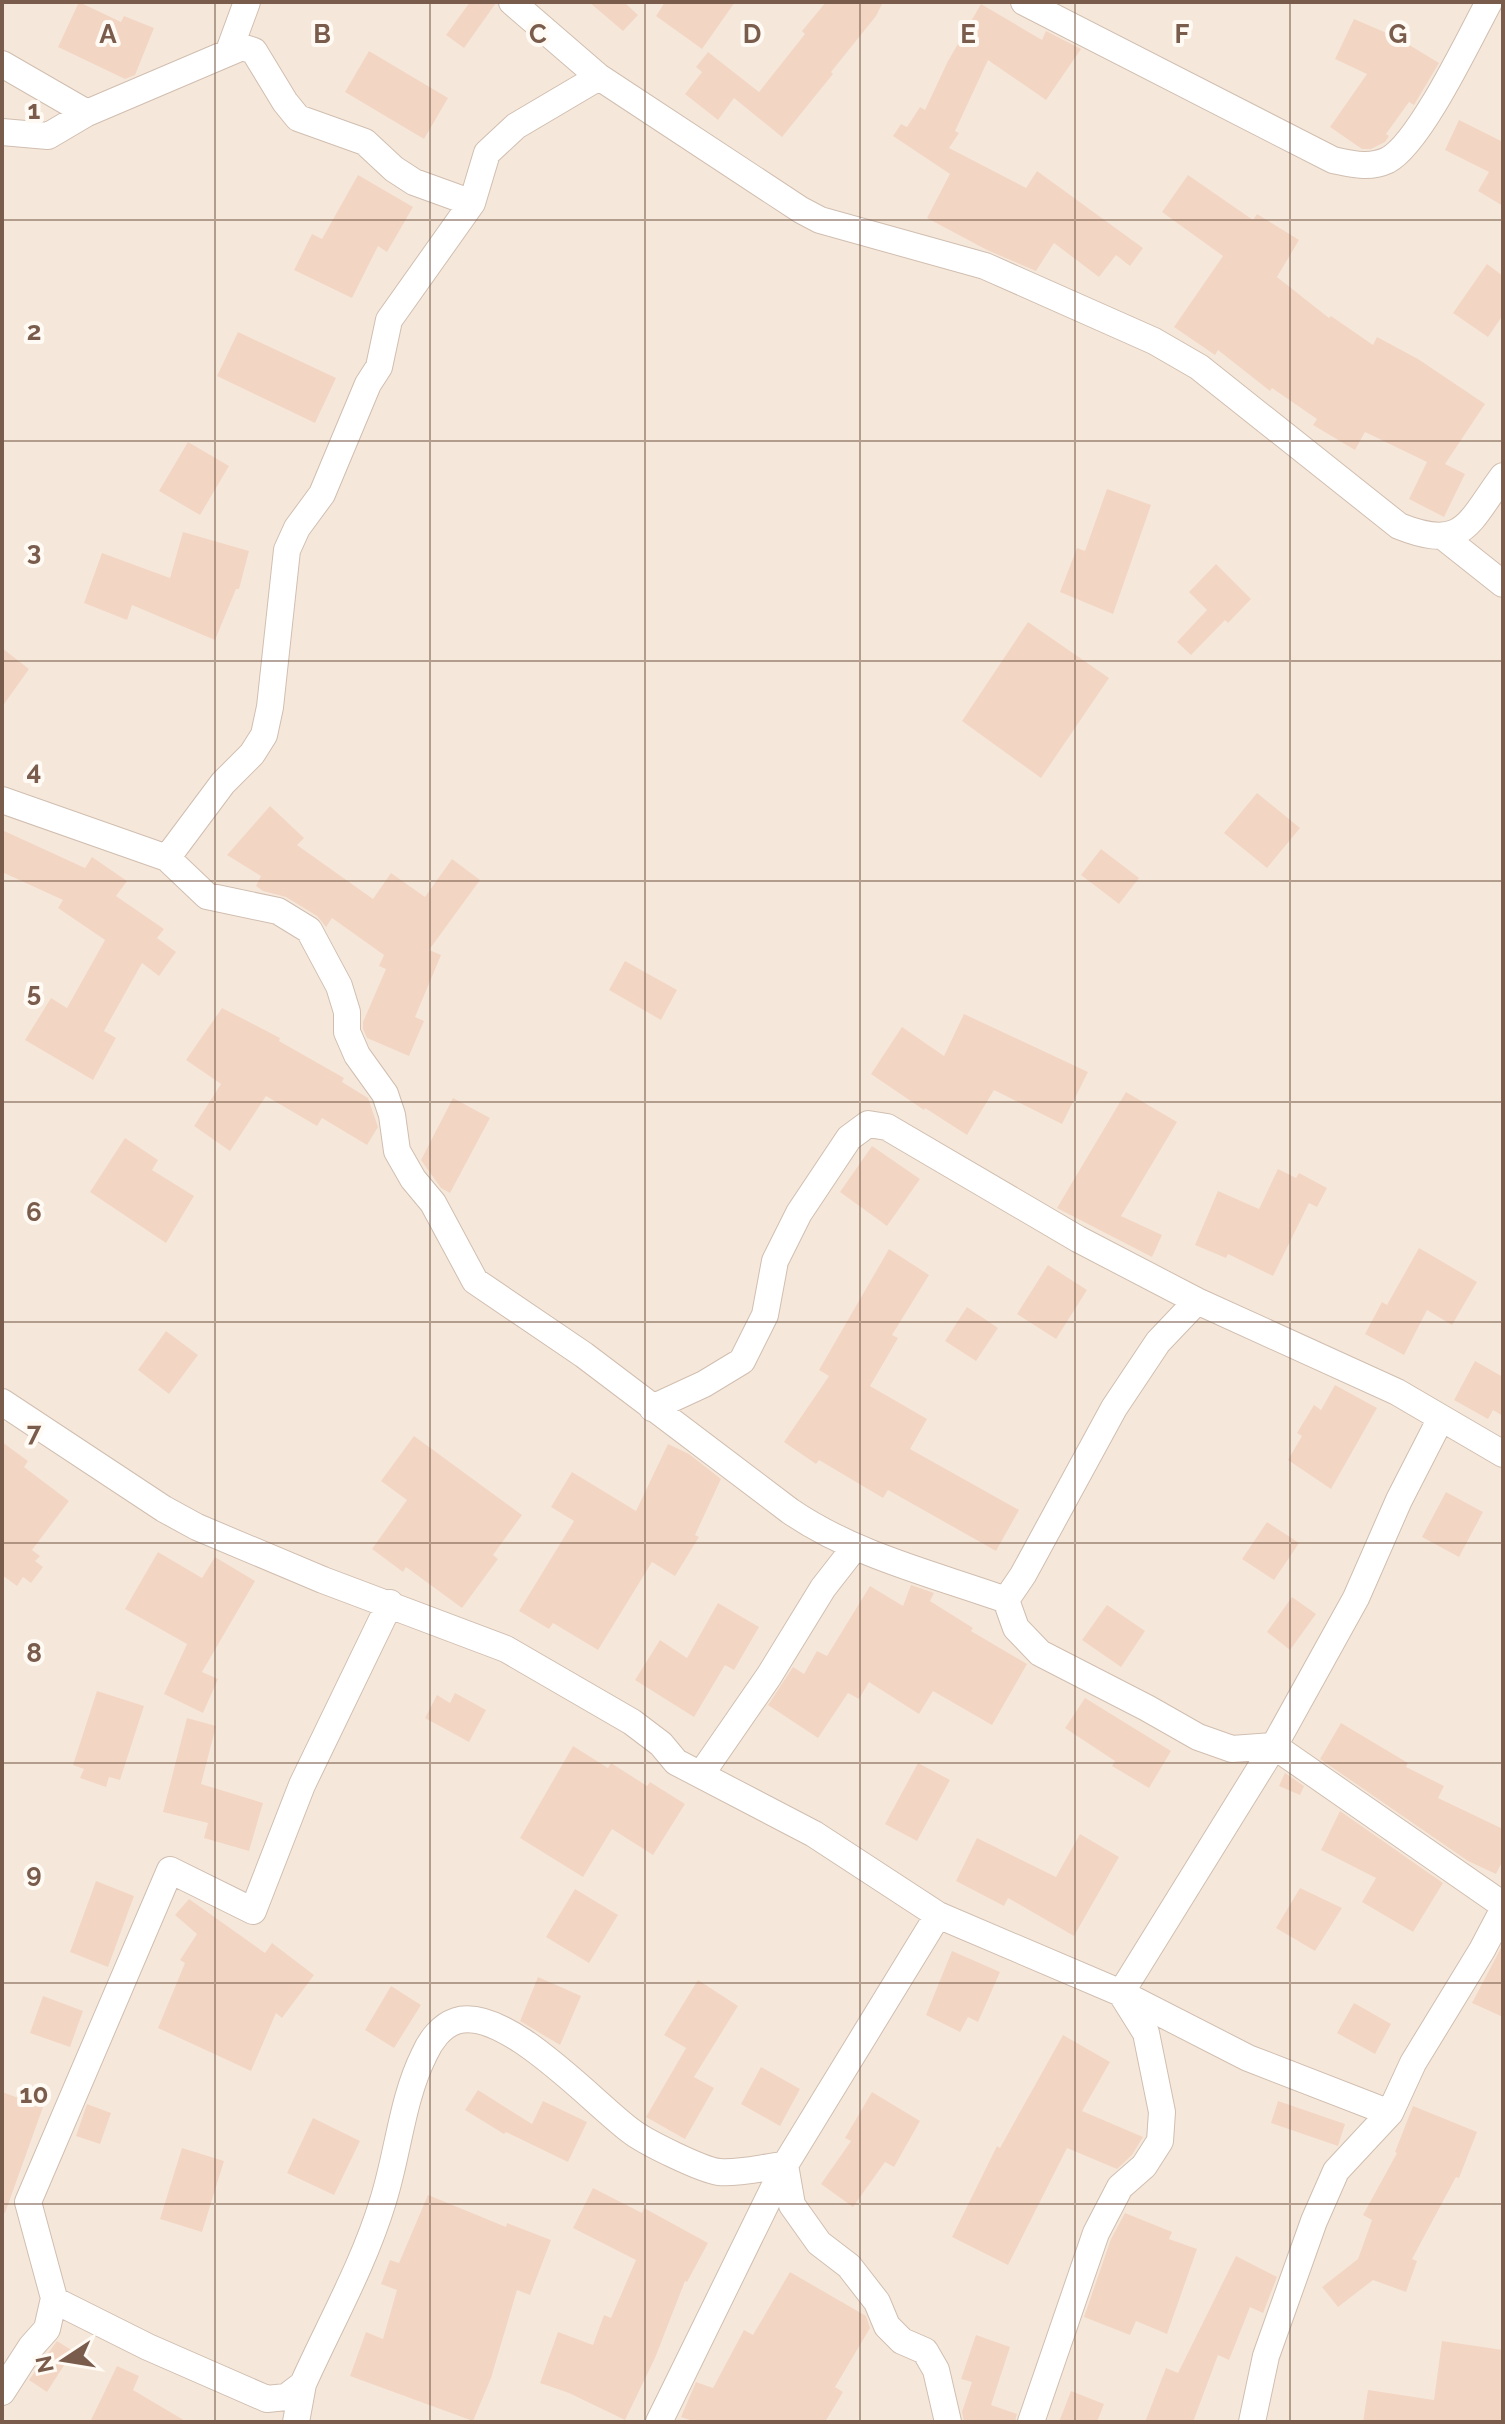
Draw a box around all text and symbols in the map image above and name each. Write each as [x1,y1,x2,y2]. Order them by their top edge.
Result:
text: A [99,19,117,49]
text: B [313,19,331,49]
text: C [529,19,547,49]
text: D [743,19,761,49]
text: E [960,19,976,49]
text: F [1175,19,1190,49]
text: G [1389,19,1407,49]
text: 1 [28,95,41,125]
text: 2 [27,316,41,346]
text: 3 [27,536,41,566]
text: 4 [27,756,41,786]
text: 5 [27,977,41,1007]
text: 6 [26,1197,42,1227]
text: 7 [27,1417,42,1447]
text: 8 [26,1638,42,1668]
text: 9 [26,1858,42,1888]
text: 10 [20,2079,48,2109]
north arrow [24,2320,104,2400]
text: N [30,2353,59,2375]

